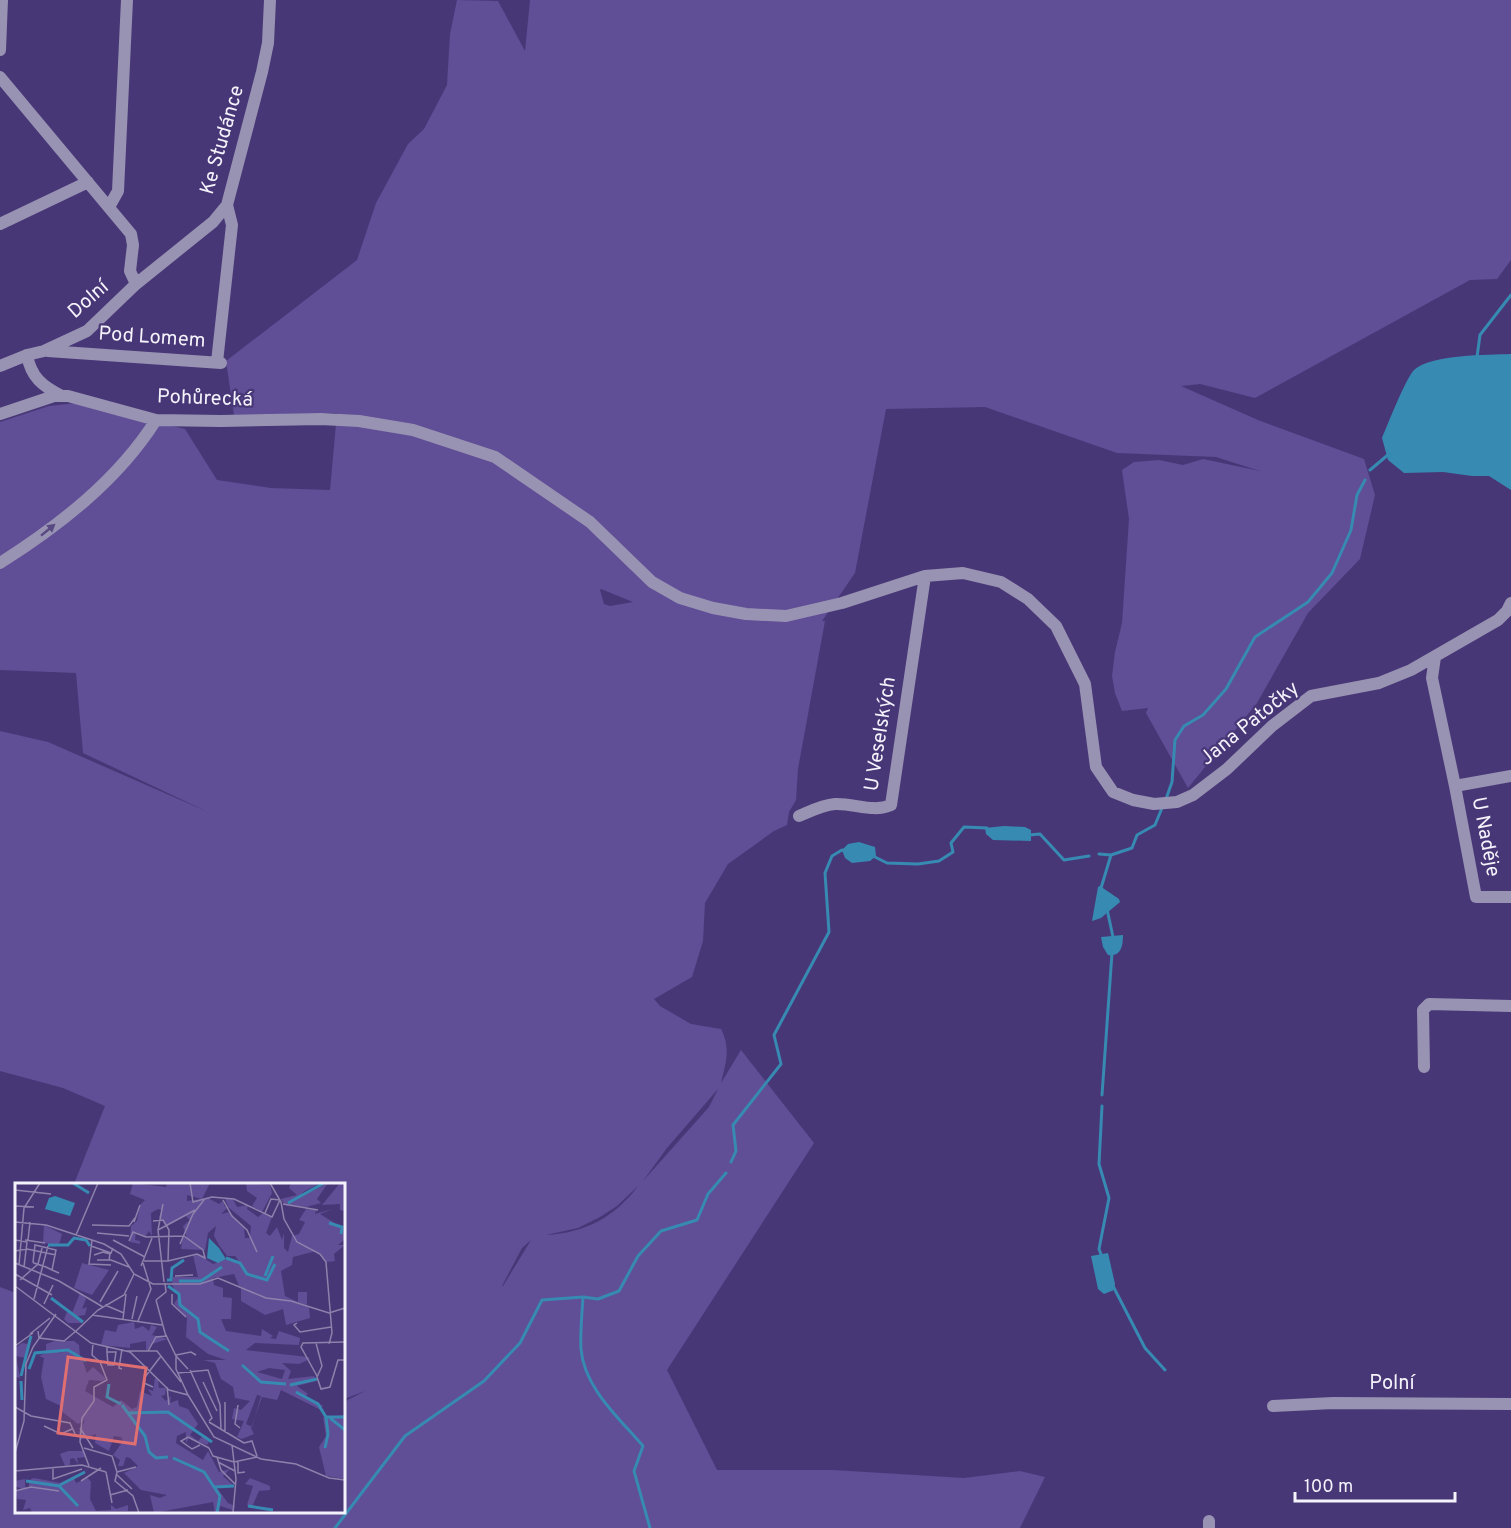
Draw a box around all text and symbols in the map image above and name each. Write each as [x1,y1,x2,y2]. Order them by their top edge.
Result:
street label: Ke Studánce [195,82,251,198]
street label: Dolní [63,274,116,325]
street label: Pod Lomem [97,321,207,355]
street label: Pohůrecká [157,384,253,414]
one-way arrow [40,523,56,536]
street label: U Veselských [859,675,903,793]
street label: Jana Patočky [1195,676,1305,772]
street label: U Naděje [1465,795,1505,879]
inset map [15,1183,345,1513]
street label: Polní [1369,1371,1417,1397]
scale bar [1295,1465,1456,1503]
text: 100 m [1304,1476,1353,1499]

